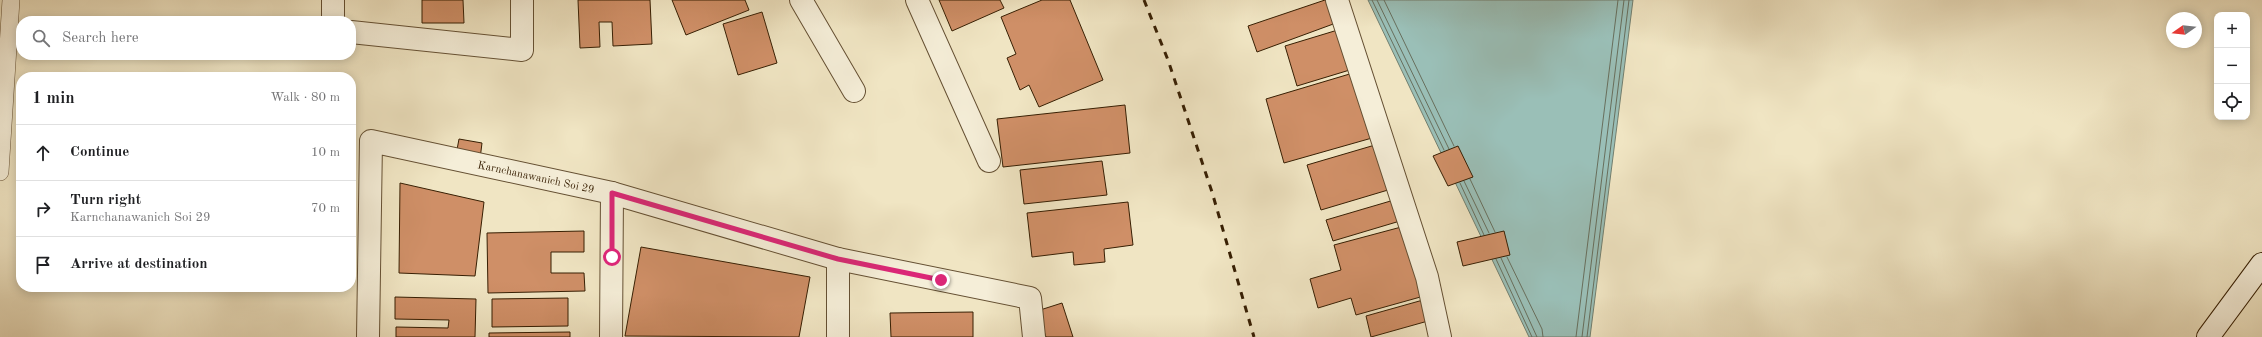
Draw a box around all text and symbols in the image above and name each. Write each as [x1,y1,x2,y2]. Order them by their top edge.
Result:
north arrow [2166,12,2202,48]
map controls [2214,12,2250,120]
button: + [2214,12,2250,48]
search box [16,16,356,60]
icon: search [30,27,52,49]
text: Search here [62,31,139,46]
button: − [2214,48,2250,84]
button: locate [2214,84,2250,120]
text: 1 min [32,90,75,107]
text: Walk · 80 m [271,91,340,104]
icon: ahead [32,142,54,164]
text: Continue [70,145,129,160]
text: 10 m [311,146,340,159]
street label: Karnchanawanich Soi 29 [476,160,595,196]
text: Turn right [70,193,141,208]
icon: right [32,198,54,220]
text: 70 m [311,202,340,215]
text: Karnchanawanich Soi 29 [70,211,211,224]
route start [603,248,621,266]
icon: arrive [32,254,54,276]
text: Arrive at destination [70,257,208,272]
route end [932,271,950,289]

